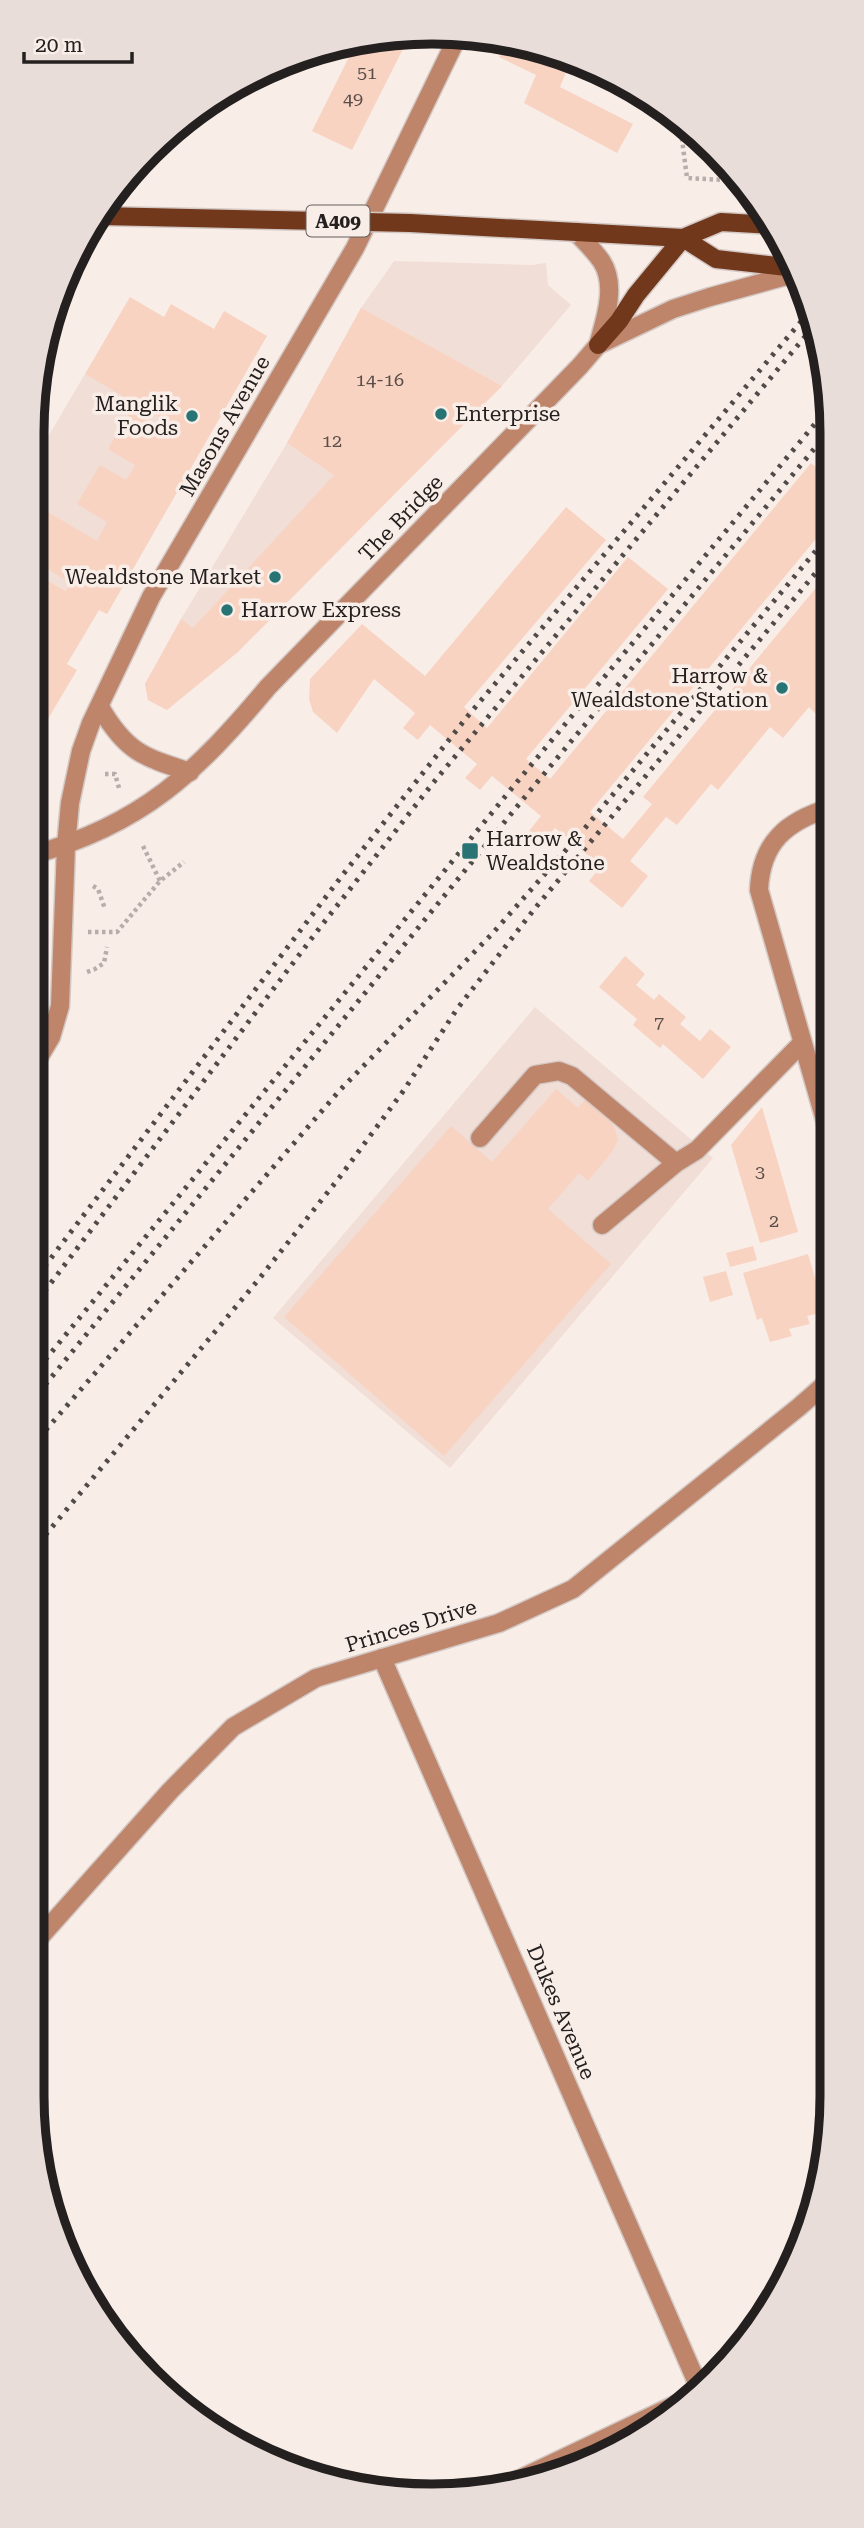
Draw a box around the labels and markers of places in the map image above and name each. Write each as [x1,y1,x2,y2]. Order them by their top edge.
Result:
place label: Manglik Foods [95,392,178,440]
place label: Enterprise [455,402,560,426]
marker: Enterprise [433,406,449,422]
marker: Manglik Foods [184,408,200,424]
place label: Wealdstone Market [65,565,261,589]
marker: Wealdstone Market [267,569,283,585]
place label: Harrow Express [241,598,401,622]
marker: Harrow Express [219,602,235,618]
place label: Harrow & Wealdstone Station [571,664,768,712]
marker: Harrow & Wealdstone Station [774,680,790,696]
place label: Harrow & Wealdstone [486,827,605,875]
marker: Harrow & Wealdstone [460,841,480,861]

